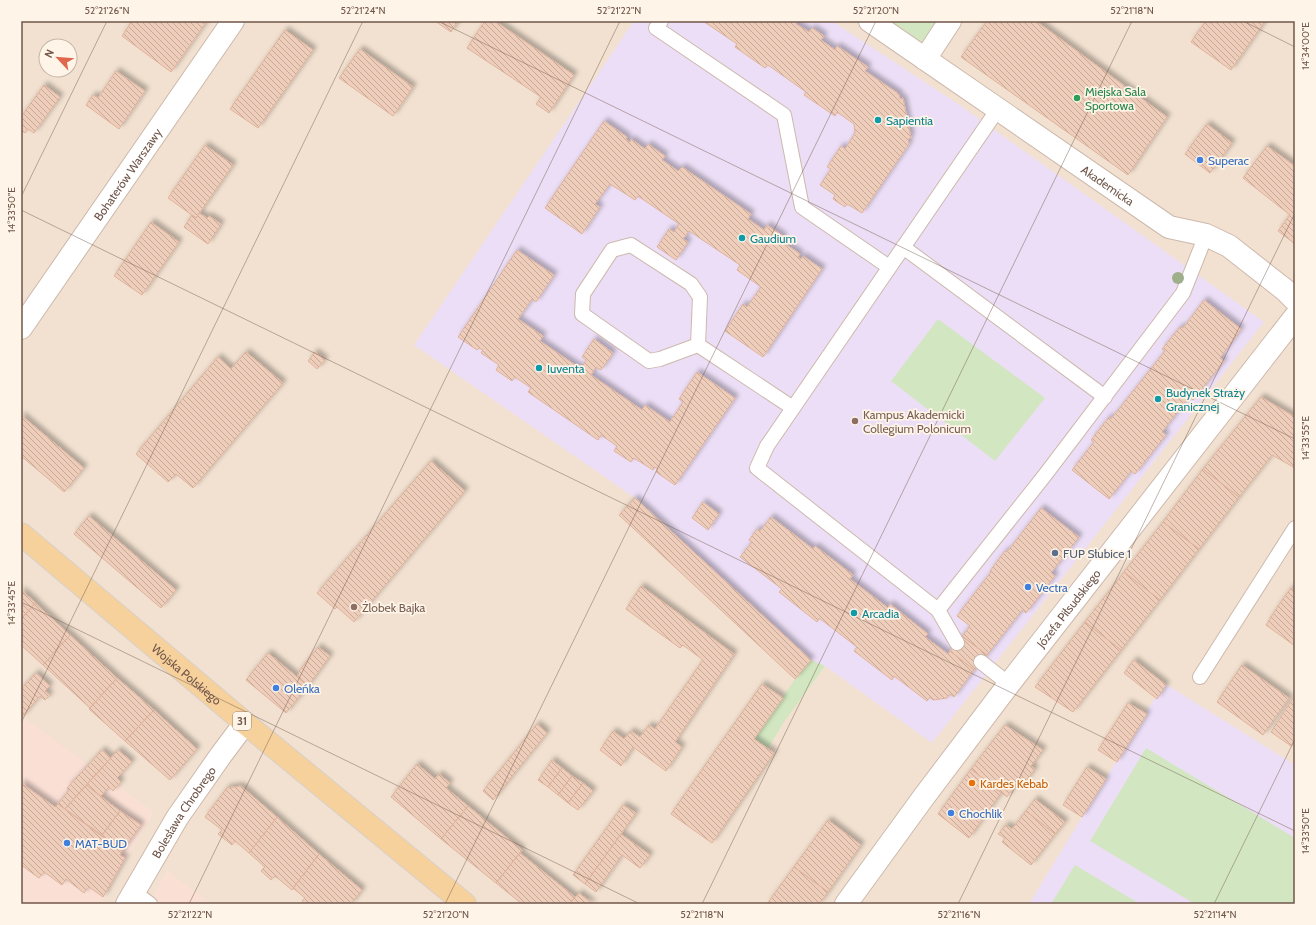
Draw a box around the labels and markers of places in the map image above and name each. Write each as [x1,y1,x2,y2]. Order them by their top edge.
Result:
place label: Miejska Sala Sportowa [1085,84,1146,113]
marker: Miejska Sala Sportowa [1072,93,1082,103]
place label: Sapientia [886,113,933,128]
marker: Sapientia [873,115,883,125]
place label: Superac [1208,153,1250,168]
marker: Superac [1195,155,1205,165]
place label: Gaudium [750,231,796,246]
marker: Gaudium [737,233,747,243]
place label: Iuventa [547,361,585,376]
marker: Iuventa [534,363,544,373]
place label: Budynek Straży Granicznej [1166,385,1245,414]
marker: Budynek Straży Granicznej [1153,394,1163,404]
place label: Kampus Akademicki Collegium Polonicum [863,407,971,436]
marker: Kampus Akademicki Collegium Polonicum [850,416,860,426]
place label: FUP Słubice 1 [1063,546,1131,561]
marker: FUP Słubice 1 [1050,548,1060,558]
place label: Vectra [1036,580,1068,595]
marker: Vectra [1023,582,1033,592]
place label: Żlobek Bajka [362,600,426,615]
marker: Żlobek Bajka [349,602,359,612]
place label: Arcadia [862,606,899,621]
marker: Arcadia [849,608,859,618]
place label: Oleńka [284,681,320,696]
marker: Oleńka [271,683,281,693]
place label: Kardes Kebab [980,776,1049,791]
marker: Kardes Kebab [967,778,977,788]
place label: Chochlik [959,806,1003,821]
marker: Chochlik [946,808,956,818]
place label: MAT-BUD [75,836,127,851]
marker: MAT-BUD [62,838,72,848]

